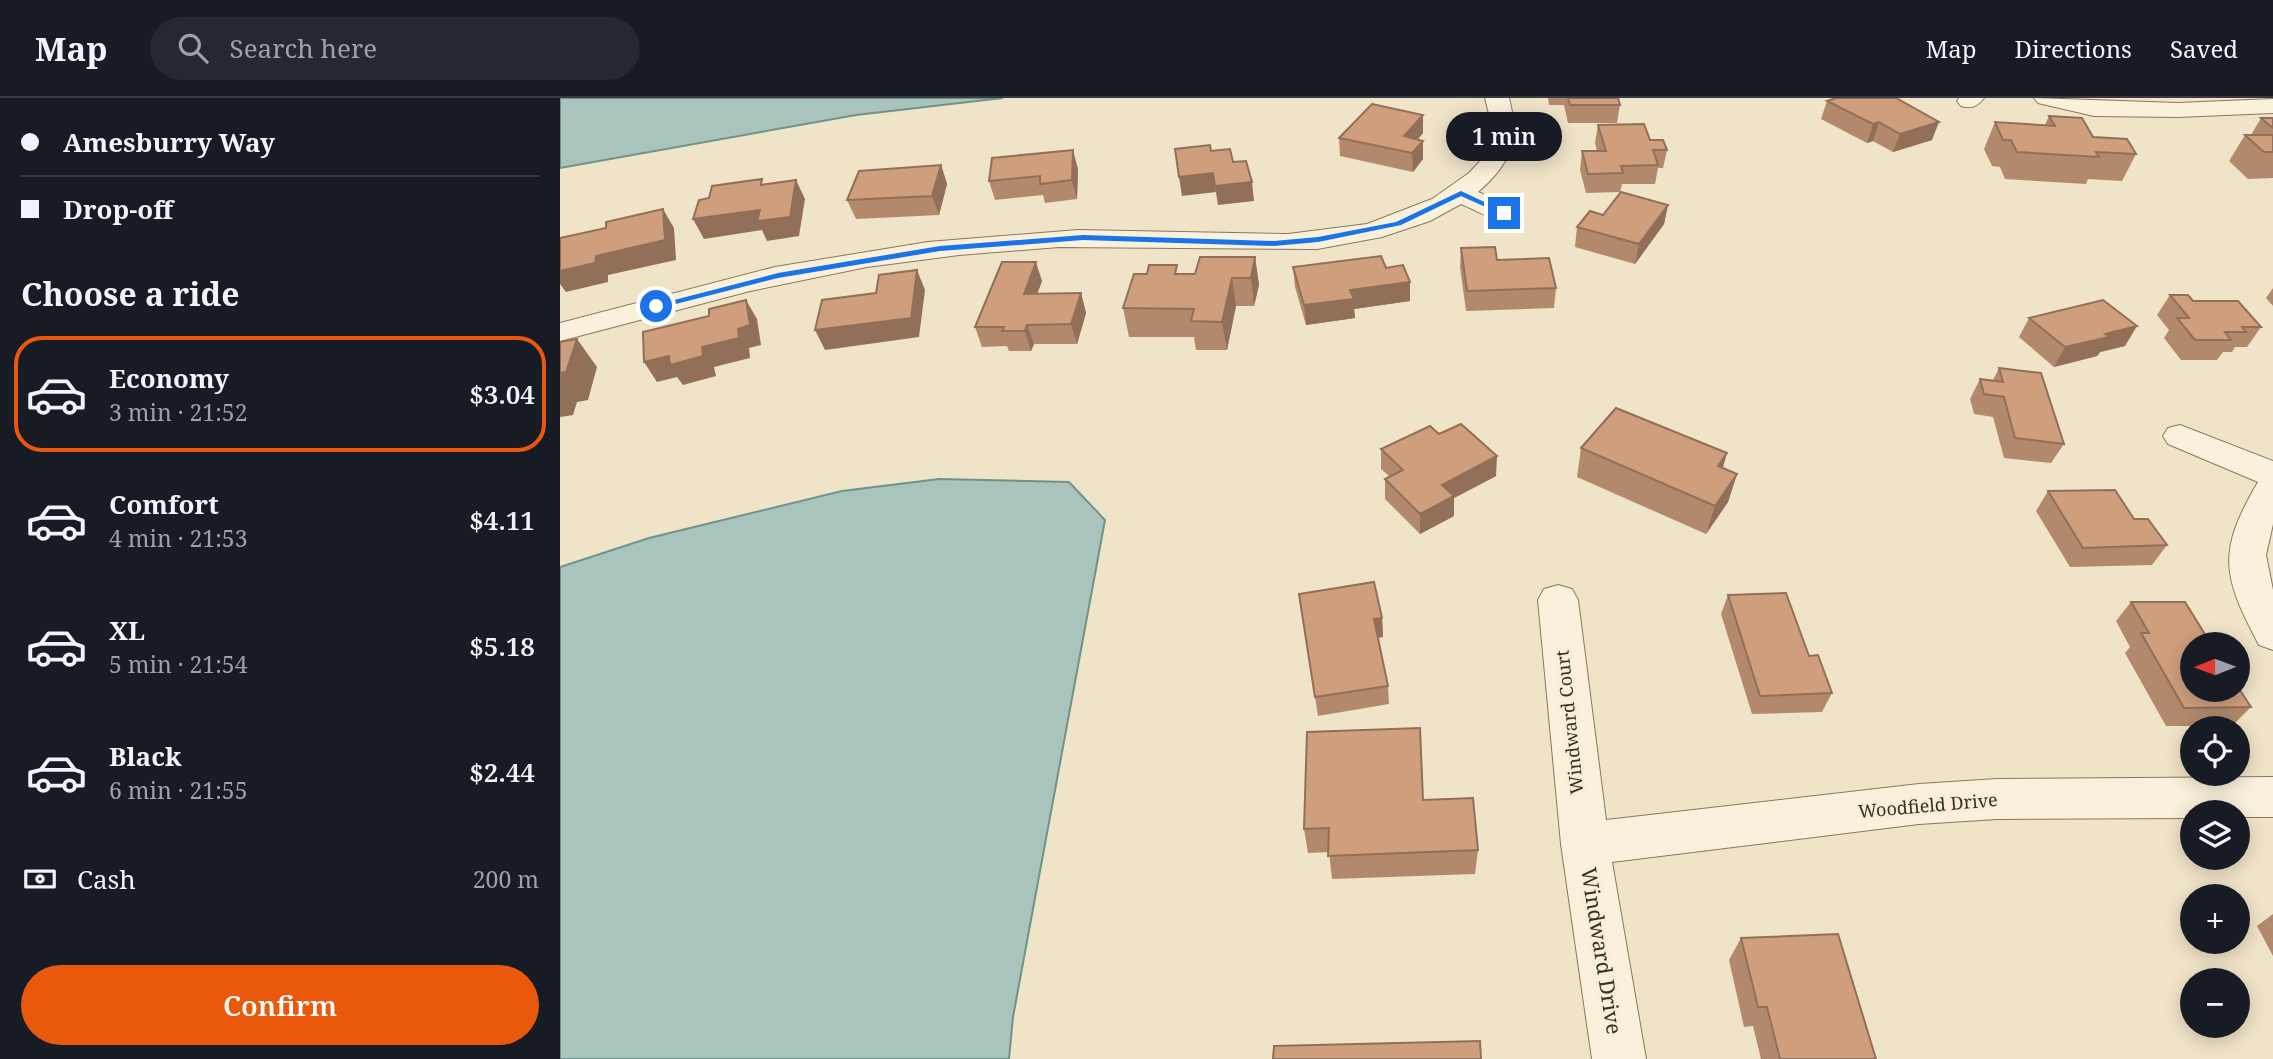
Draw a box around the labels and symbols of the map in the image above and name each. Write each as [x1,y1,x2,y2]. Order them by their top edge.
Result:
callout: 1 min [1446,111,1562,160]
route end [1488,197,1520,229]
route start [640,290,672,322]
north arrow [2180,632,2250,702]
street label: Windward Court [1550,649,1589,795]
street label: Woodfield Drive [1857,787,1999,823]
street label: Windward Drive [1575,865,1629,1036]

